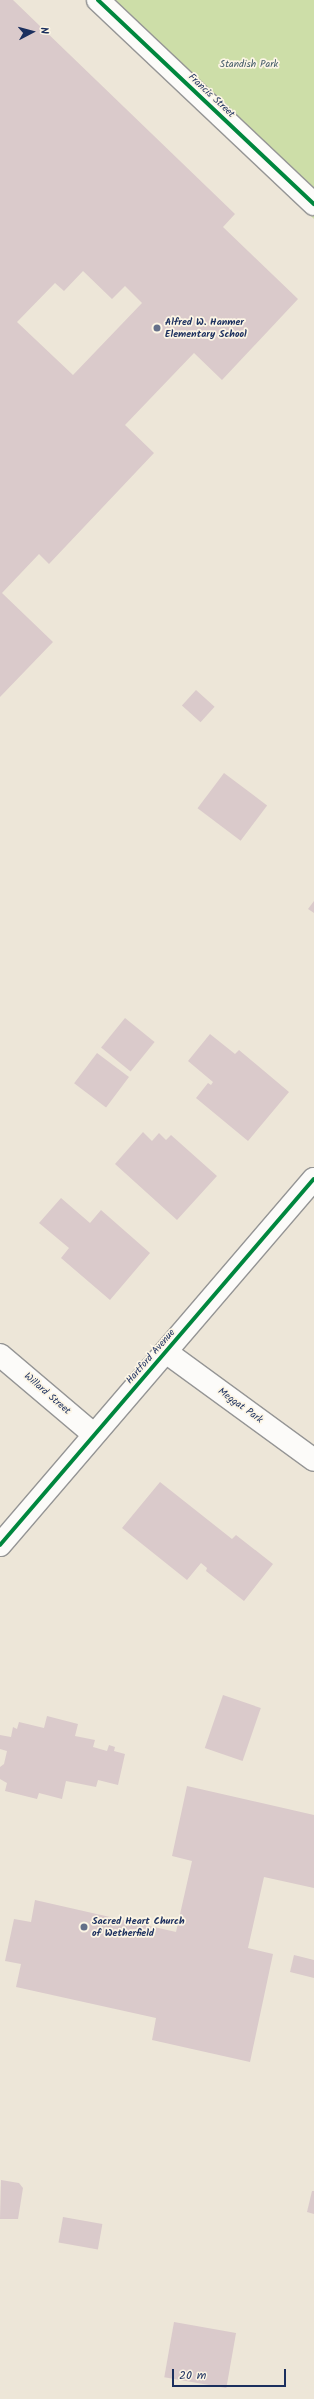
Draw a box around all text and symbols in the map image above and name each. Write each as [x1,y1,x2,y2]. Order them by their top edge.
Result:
north arrow [12,12,52,52]
text: N [35,26,53,35]
park label: Standish Park [220,59,278,71]
street label: Francis Street [185,71,237,121]
place label: Alfred W. Hanmer Elementary School [165,316,247,340]
marker: Alfred W. Hanmer Elementary School [152,323,162,333]
street label: Hartford Avenue [124,1327,178,1387]
street label: Willard Street [21,1371,73,1417]
street label: Meggat Park [215,1386,265,1426]
place label: Sacred Heart Church of Wetherfield [92,1915,185,1938]
marker: Sacred Heart Church of Wetherfield [79,1922,89,1932]
scale bar [174,2361,288,2387]
text: 20 m [179,2366,206,2385]

